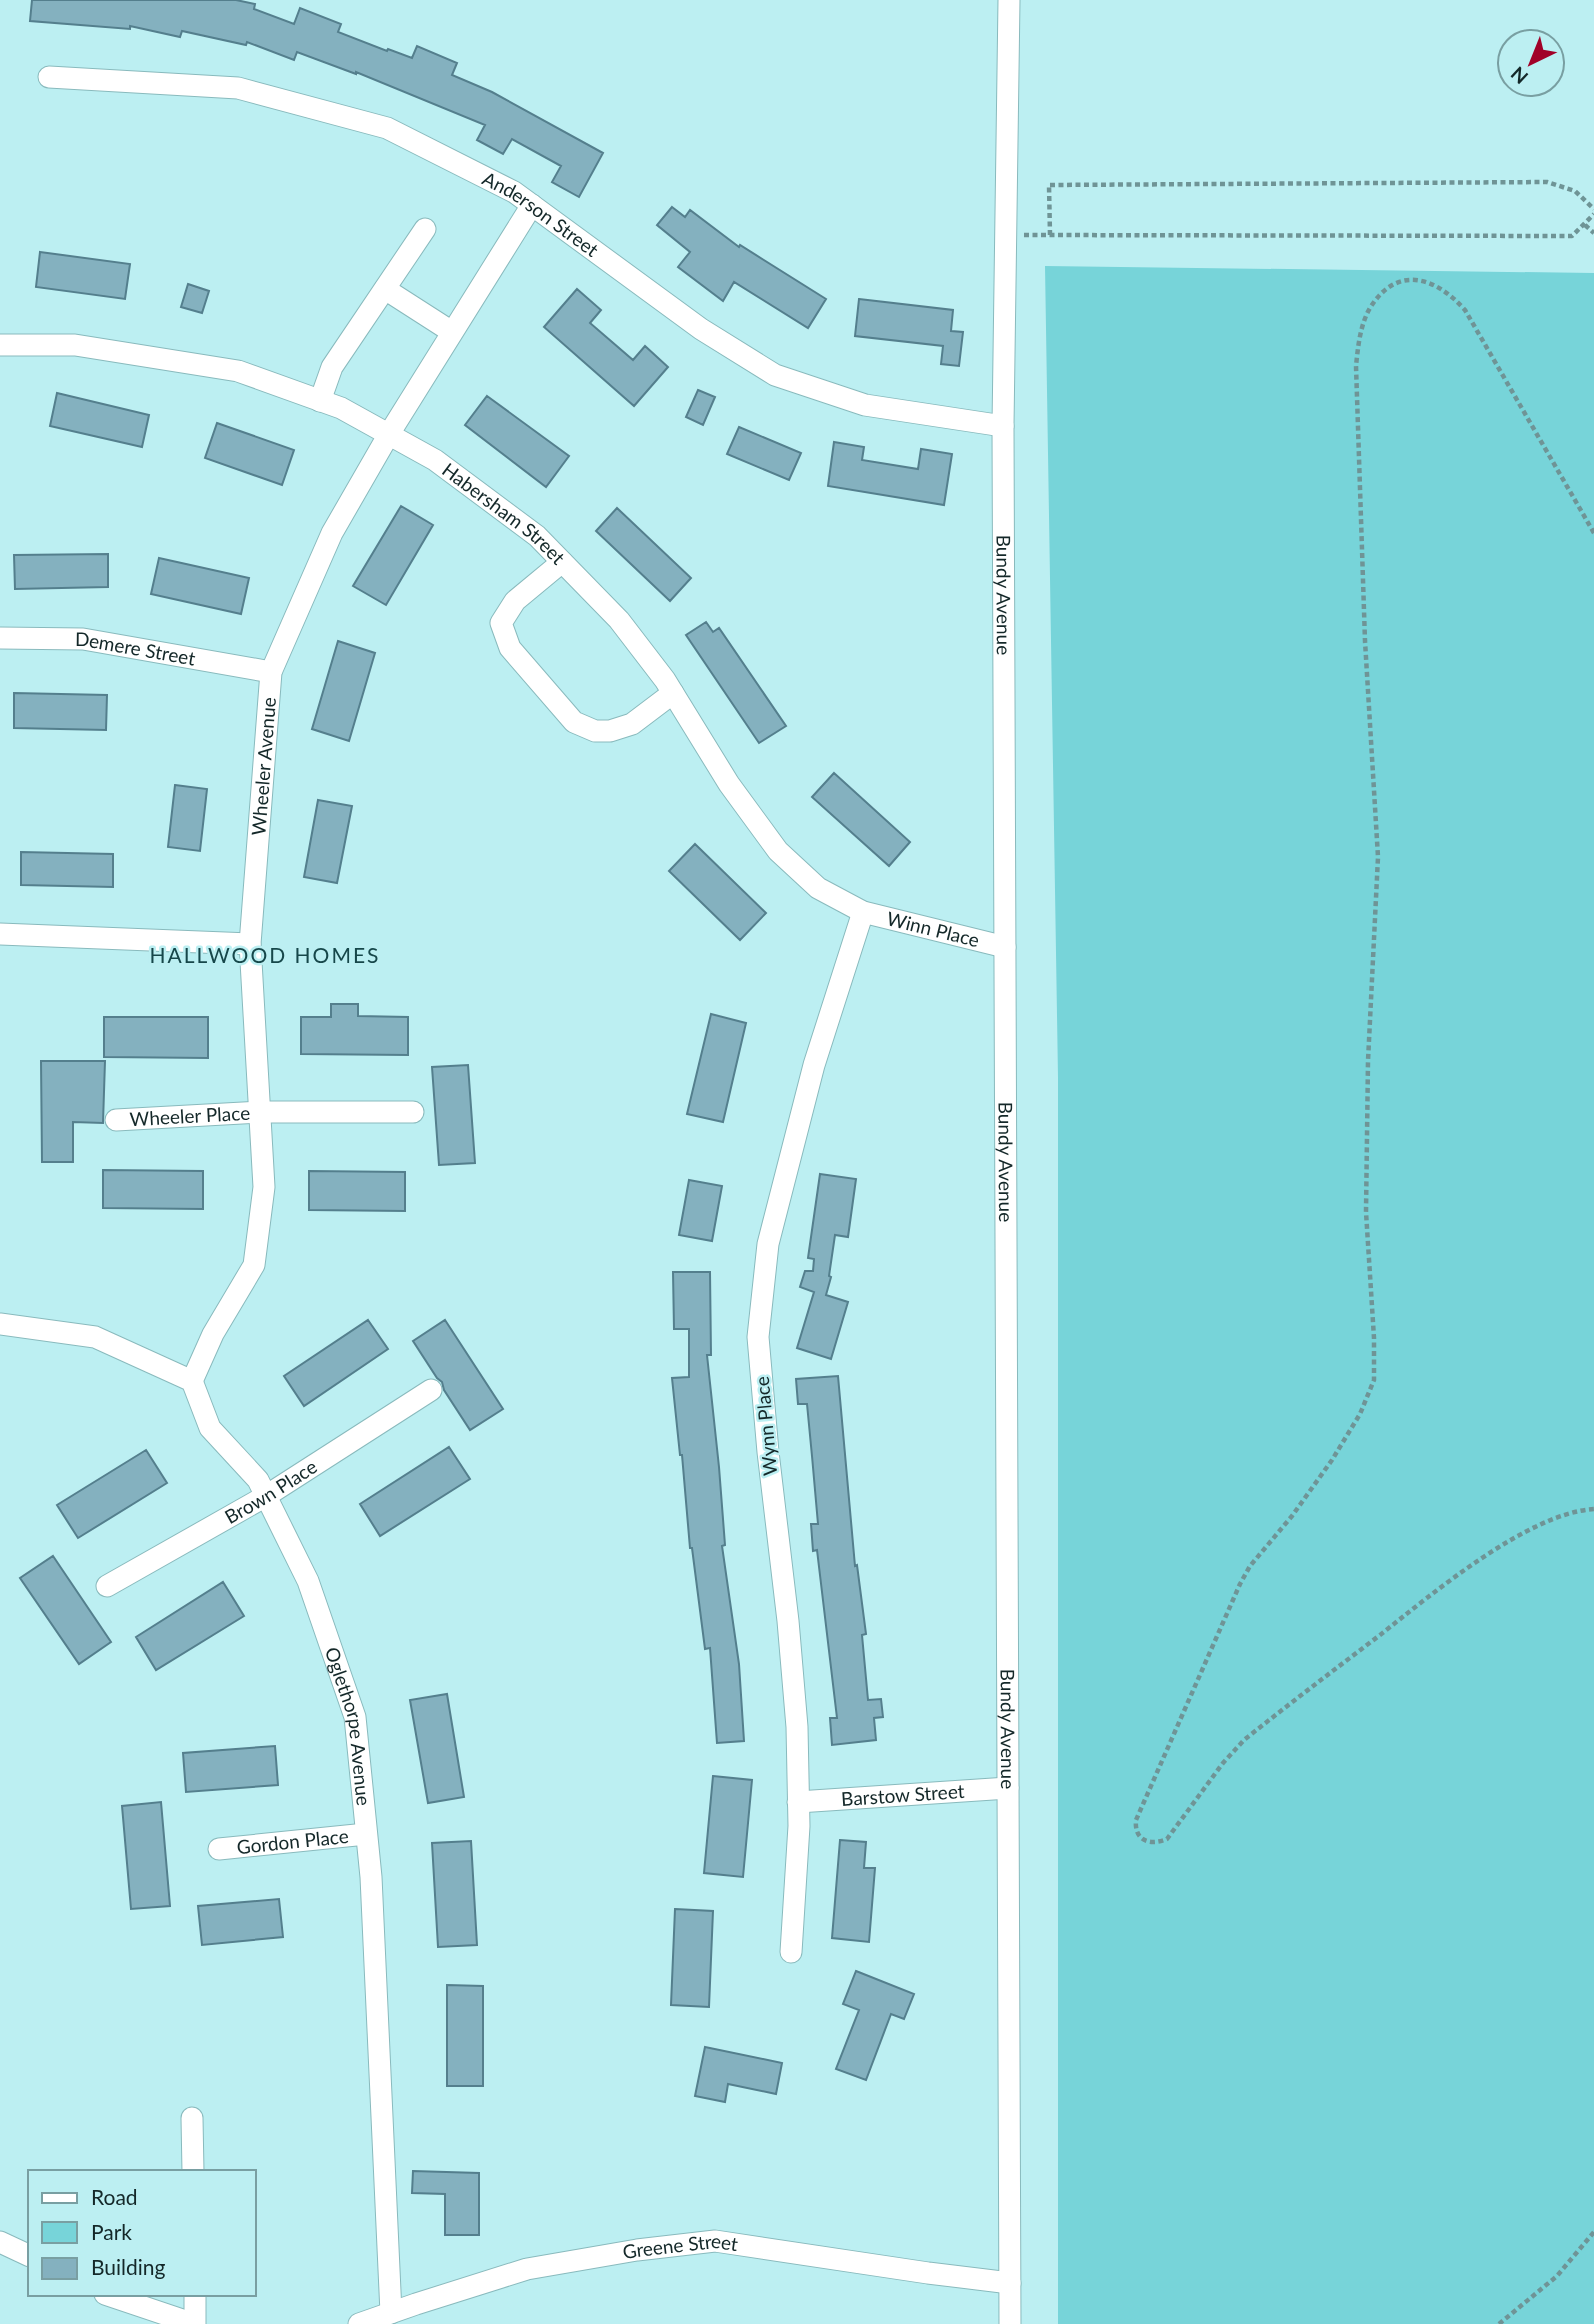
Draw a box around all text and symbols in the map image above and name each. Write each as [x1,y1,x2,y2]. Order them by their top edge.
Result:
north arrow [1496,28,1566,98]
text: N [1506,62,1532,89]
street label: Anderson Street [479,166,603,261]
street label: Habersham Street [438,458,570,569]
street label: Bundy Avenue [992,535,1016,655]
street label: Demere Street [75,627,197,670]
street label: Wheeler Avenue [246,696,280,836]
street label: Winn Place [885,906,982,951]
district label: HALLWOOD HOMES [150,942,380,967]
street label: Wheeler Place [129,1101,251,1130]
street label: Bundy Avenue [994,1102,1018,1222]
street label: Wynn Place [750,1375,781,1477]
street label: Brown Place [220,1454,321,1528]
street label: Oglethorpe Avenue [321,1644,376,1807]
street label: Bundy Avenue [997,1669,1020,1789]
street label: Barstow Street [840,1779,965,1810]
street label: Gordon Place [236,1824,350,1858]
legend [28,2170,256,2296]
text: Road [91,2184,138,2209]
text: Park [91,2219,132,2244]
street label: Greene Street [621,2229,740,2263]
text: Building [91,2254,166,2279]

